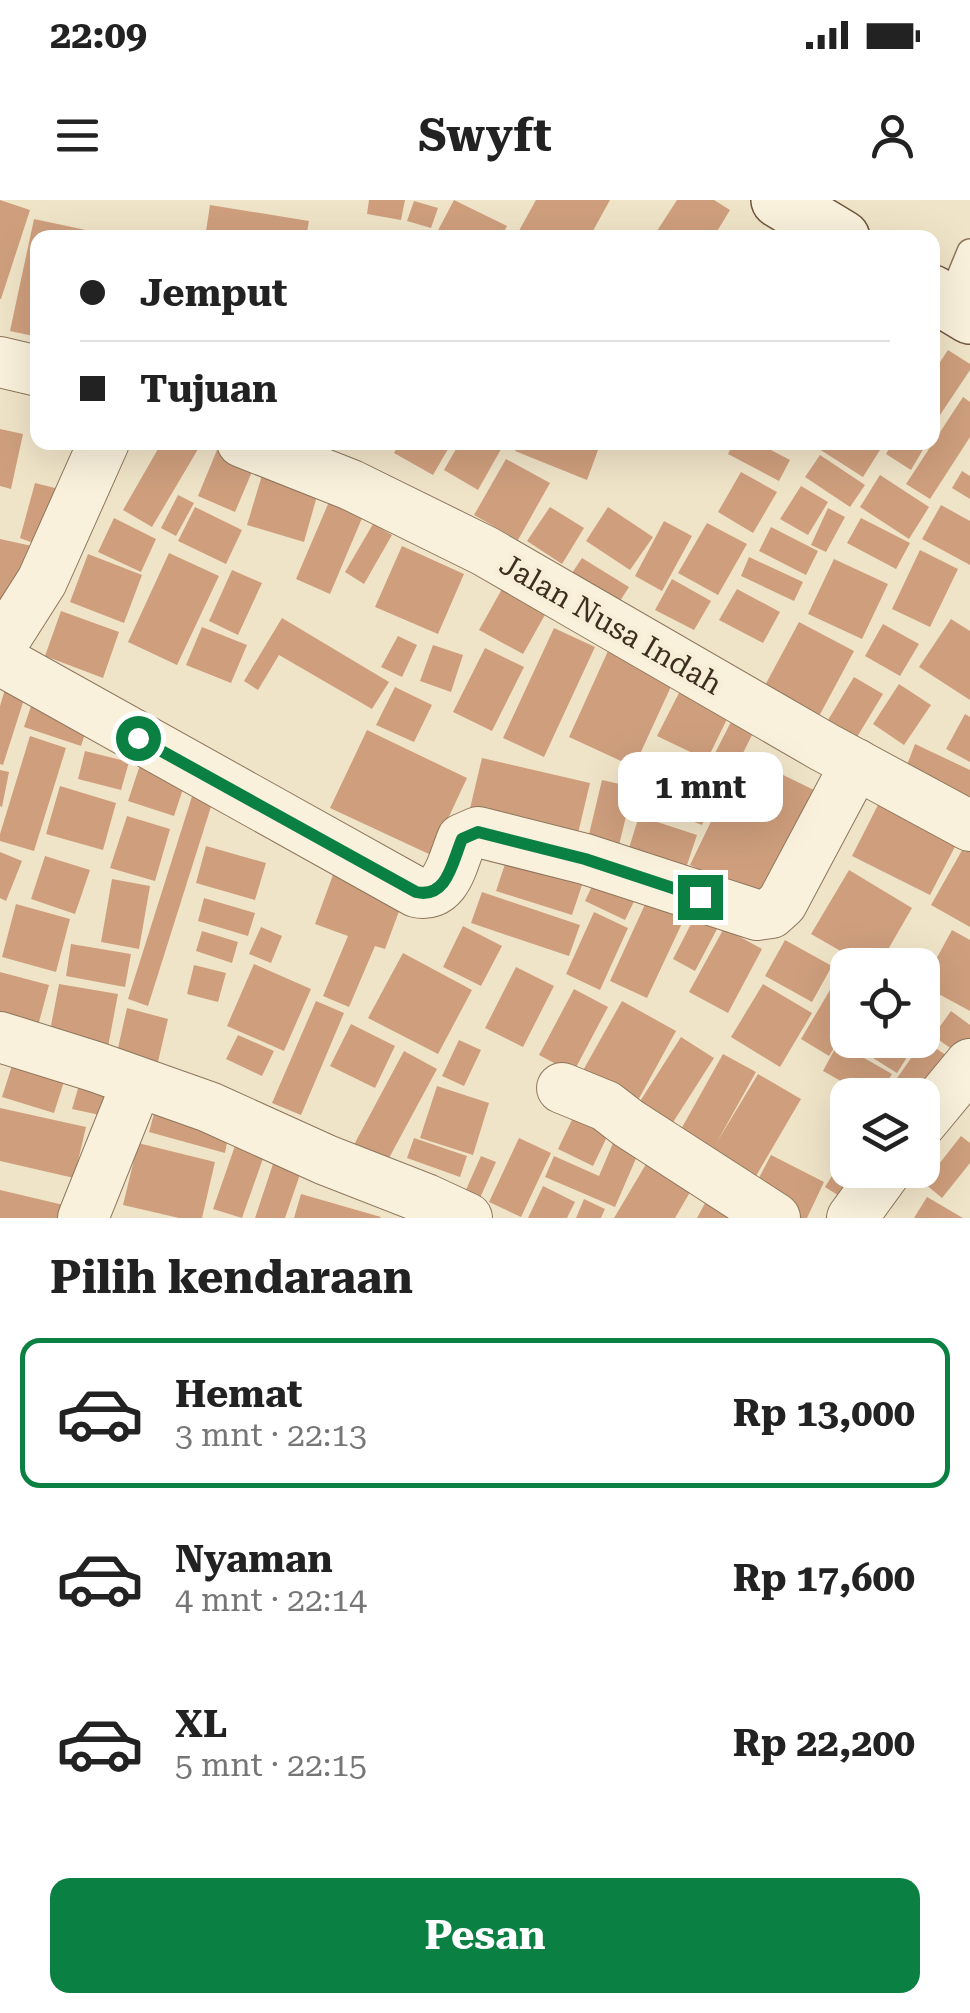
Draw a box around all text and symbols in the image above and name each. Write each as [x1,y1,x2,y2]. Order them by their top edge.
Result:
text: 22:09 [50,13,147,57]
icon: menu [50,108,105,163]
icon: person [865,108,920,163]
text: Swyft [418,109,552,162]
text: Jemput [140,271,287,315]
text: Tujuan [140,367,278,411]
street label: Jalan Nusa Indah [494,546,728,702]
route start [116,716,161,761]
callout: 1 mnt [618,752,782,822]
text: 1 mnt [655,768,746,806]
route end [678,875,723,920]
map controls [830,948,940,1188]
button: locate [830,948,940,1058]
button: layers [830,1078,940,1188]
text: Pilih kendaraan [50,1251,413,1304]
icon: car [55,1368,145,1458]
text: Hemat [175,1372,303,1416]
text: Rp 13,000 [733,1391,915,1435]
text: 3 mnt · 22:13 [175,1416,367,1454]
icon: car [55,1533,145,1623]
text: Nyaman [175,1537,333,1581]
text: Rp 17,600 [733,1556,915,1600]
text: 4 mnt · 22:14 [175,1581,367,1619]
icon: car [55,1698,145,1788]
text: XL [175,1702,227,1746]
text: Rp 22,200 [733,1721,915,1765]
text: 5 mnt · 22:15 [175,1746,367,1784]
button: Pesan [50,1878,920,1993]

